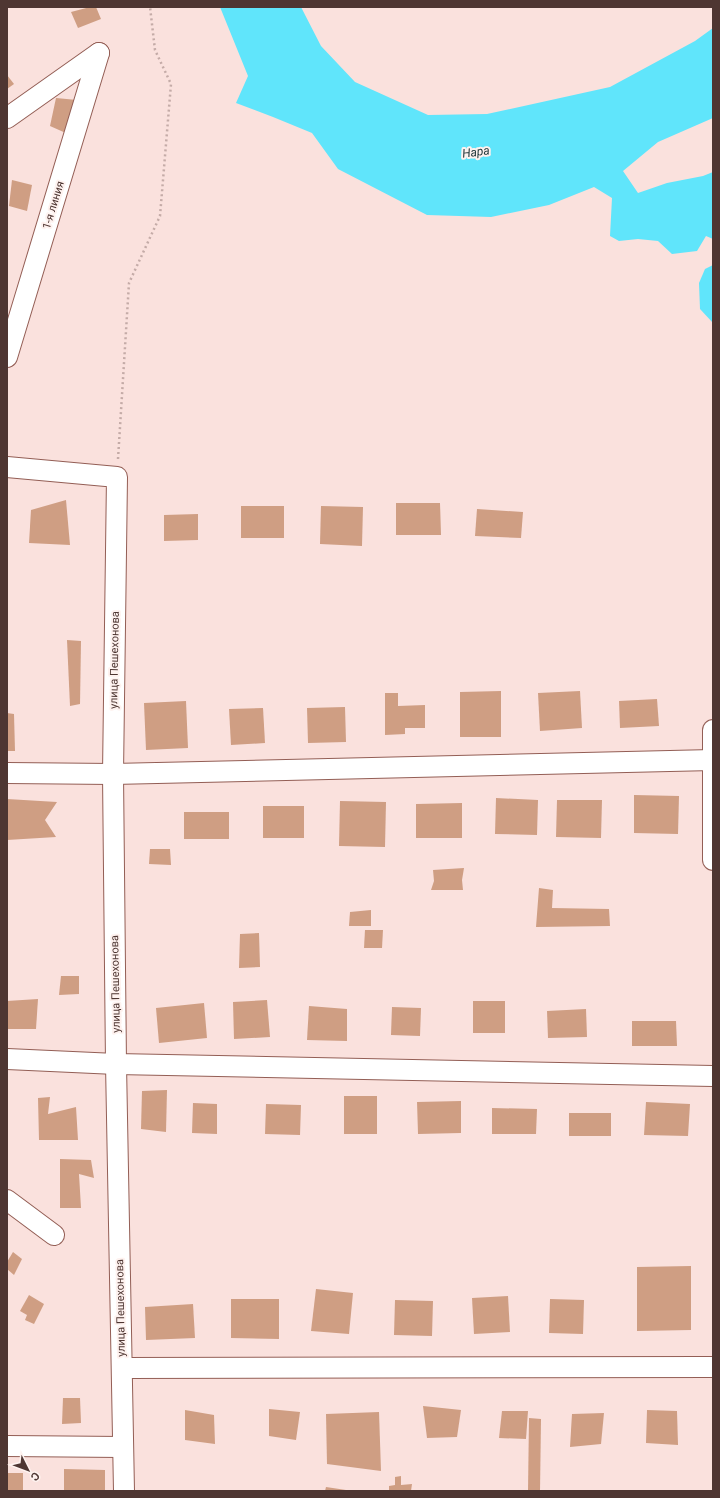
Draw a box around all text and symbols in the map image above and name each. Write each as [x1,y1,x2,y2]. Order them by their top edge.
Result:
water label: Нара [461,143,491,161]
street label: 1-я линия [40,180,67,231]
street label: улица Пешехонова [107,611,122,709]
street label: улица Пешехонова [108,935,123,1033]
street label: улица Пешехонова [113,1259,128,1357]
north arrow [8,1450,48,1490]
text: С [28,1469,42,1483]

